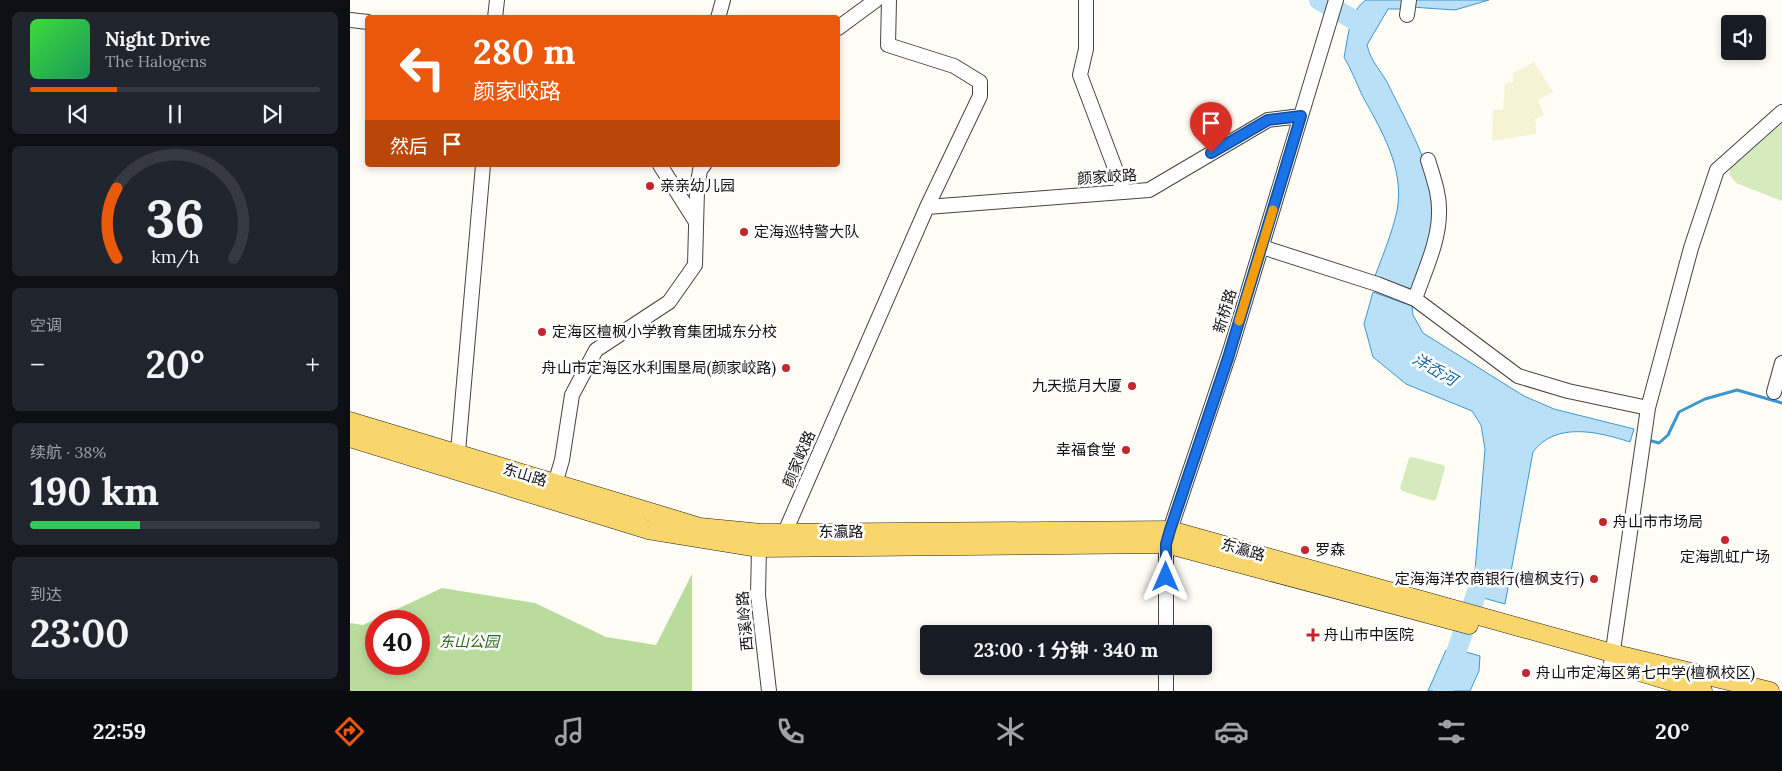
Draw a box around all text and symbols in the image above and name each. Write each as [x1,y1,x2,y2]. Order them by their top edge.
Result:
map controls [1721,15,1766,60]
button: sound [1721,15,1766,60]
text: Night Drive [105,27,210,51]
text: 280 m [473,29,575,74]
icon: left [390,35,455,100]
text: The Halogens [105,51,207,71]
text: 颜家峧路 [473,77,561,105]
icon: previous [64,100,92,128]
icon: pause [161,100,189,128]
icon: next [258,100,286,128]
pin [1190,102,1232,153]
icon: arrive [1197,109,1225,137]
icon: arrive [438,130,466,158]
text: 然后 [390,134,428,158]
street label: 颜家峧路 [1076,165,1138,188]
place label: 亲亲幼儿园 [660,176,735,195]
marker: 亲亲幼儿园 [644,180,656,192]
text: 36 [145,185,205,251]
place label: 定海巡特警大队 [754,222,859,241]
marker: 定海巡特警大队 [738,226,750,238]
text: km/h [151,245,199,268]
street label: 新桥路 [1209,287,1240,335]
text: 空调 [30,315,62,335]
place label: 定海区檀枫小学教育集团城东分校 [552,322,777,341]
marker: 定海区檀枫小学教育集团城东分校 [536,326,548,338]
text: 20° [146,340,204,388]
text: − [30,347,45,383]
text: + [305,347,320,383]
water label: 洋岙河 [1409,348,1463,391]
place label: 舟山市定海区水利围垦局(颜家峧路) [542,358,776,378]
marker: 舟山市定海区水利围垦局(颜家峧路) [780,362,792,374]
place label: 九天揽月大厦 [1032,376,1122,395]
marker: 九天揽月大厦 [1126,380,1138,392]
street label: 颜家峧路 [778,427,819,490]
place label: 幸福食堂 [1056,440,1116,459]
text: 续航 · 38% [30,442,106,462]
marker: 幸福食堂 [1120,444,1132,456]
street label: 东山路 [501,459,549,490]
text: 190 km [30,467,159,515]
place label: 舟山市市场局 [1613,512,1703,531]
marker: 舟山市市场局 [1597,516,1609,528]
street label: 东瀛路 [818,522,864,541]
street label: 东瀛路 [1219,534,1267,565]
marker: 定海凯虹广场 [1719,534,1731,546]
place label: 罗森 [1315,540,1345,559]
marker: 罗森 [1299,544,1311,556]
place label: 定海凯虹广场 [1680,547,1770,566]
position arrow [1139,550,1191,602]
place label: 定海海洋农商银行(檀枫支行) [1395,569,1584,589]
marker: 定海海洋农商银行(檀枫支行) [1588,573,1600,585]
text: 到达 [30,584,62,604]
street label: 西溪岭路 [732,590,757,652]
text: 23:00 [30,609,129,657]
speed limit sign: 40 [365,610,430,675]
place label: 舟山市中医院 [1324,625,1414,644]
marker: 舟山市中医院 [1306,628,1320,642]
park label: 东山公园 [439,632,501,651]
text: 23:00 · 1 分钟 · 340 m [974,638,1158,662]
place label: 舟山市定海区第七中学(檀枫校区) [1536,663,1756,683]
marker: 舟山市定海区第七中学(檀枫校区) [1520,667,1532,679]
icon: directions [332,714,367,749]
icon: music [552,714,587,749]
icon: phone [773,714,808,749]
icon: climate [993,714,1028,749]
icon: car [1214,714,1249,749]
icon: filters [1434,714,1469,749]
text: 22:59 [93,717,146,745]
text: 20° [1655,717,1689,745]

